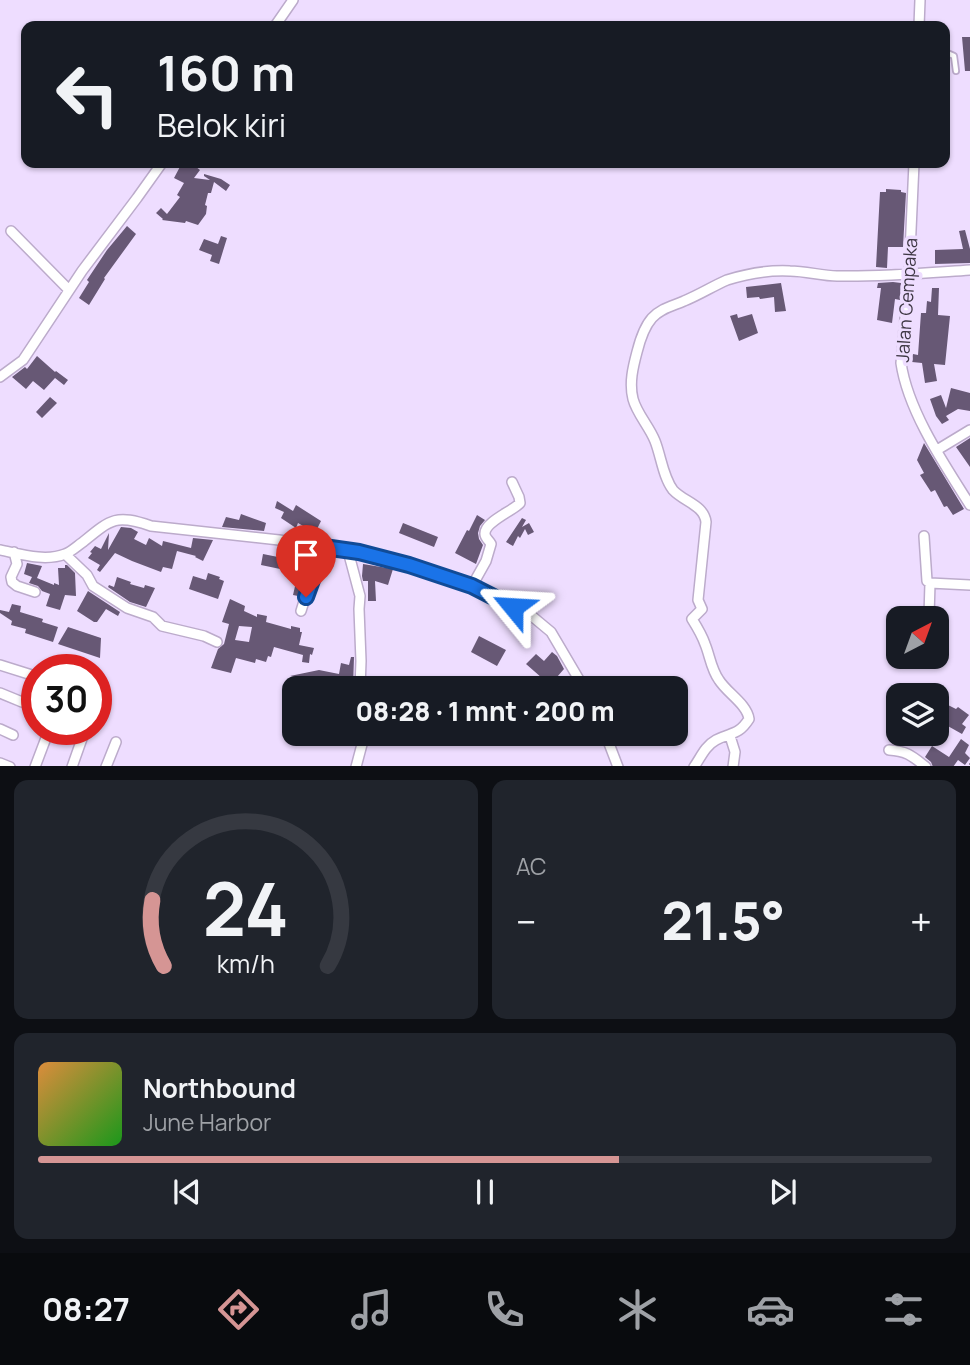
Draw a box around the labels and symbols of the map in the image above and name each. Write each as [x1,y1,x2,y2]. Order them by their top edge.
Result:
street label: Jalan Cempaka [890,237,922,363]
pin [276,525,336,597]
position arrow [476,570,550,644]
north arrow [886,606,948,668]
speed limit sign: 30 [21,654,112,745]

